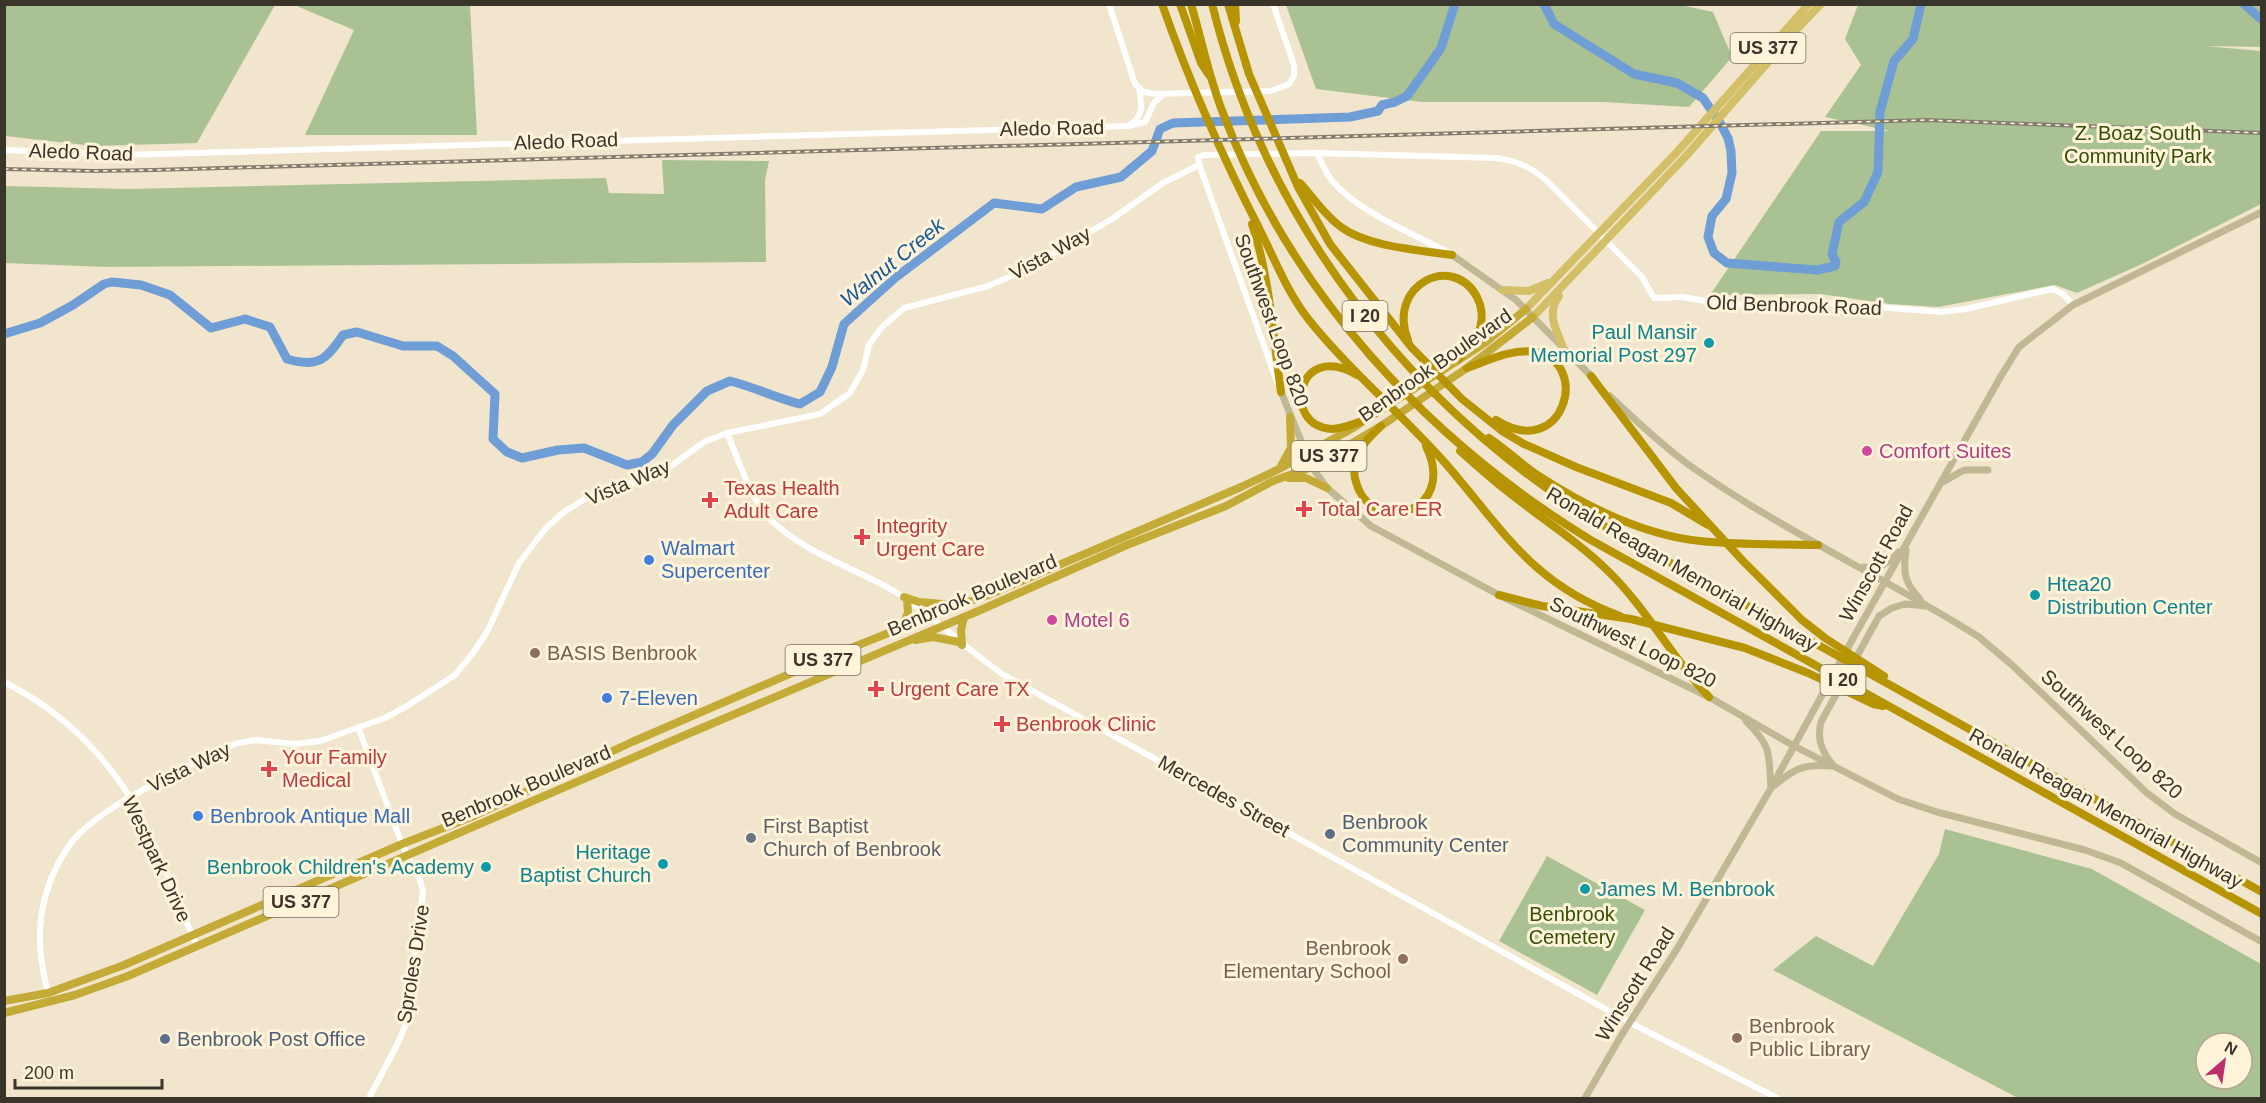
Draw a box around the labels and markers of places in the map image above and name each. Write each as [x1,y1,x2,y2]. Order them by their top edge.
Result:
place label: Paul Mansir Memorial Post 297 [1530,321,1697,366]
marker: Paul Mansir Memorial Post 297 [1702,336,1716,350]
place label: Comfort Suites [1879,440,2011,462]
marker: Comfort Suites [1860,444,1874,458]
place label: Texas Health Adult Care [724,477,840,522]
marker: Texas Health Adult Care [701,491,719,509]
place label: Total Care ER [1318,498,1443,520]
marker: Total Care ER [1295,500,1313,518]
place label: Integrity Urgent Care [876,515,985,560]
marker: Integrity Urgent Care [853,528,871,546]
place label: Walmart Supercenter [661,537,770,582]
marker: Walmart Supercenter [642,553,656,567]
place label: Htea20 Distribution Center [2047,573,2213,618]
marker: Htea20 Distribution Center [2028,588,2042,602]
place label: Motel 6 [1064,609,1130,631]
marker: Motel 6 [1045,613,1059,627]
place label: BASIS Benbrook [547,642,698,664]
marker: BASIS Benbrook [528,646,542,660]
place label: Urgent Care TX [890,678,1030,700]
marker: Urgent Care TX [867,680,885,698]
place label: 7-Eleven [619,687,698,709]
marker: 7-Eleven [600,691,614,705]
place label: Benbrook Clinic [1016,713,1156,735]
marker: Benbrook Clinic [993,715,1011,733]
place label: Your Family Medical [282,746,387,791]
marker: Your Family Medical [260,760,278,778]
place label: Benbrook Antique Mall [210,805,410,827]
marker: Benbrook Antique Mall [191,809,205,823]
place label: Benbrook Community Center [1342,811,1509,856]
place label: First Baptist Church of Benbrook [763,815,942,860]
marker: Benbrook Community Center [1323,827,1337,841]
marker: First Baptist Church of Benbrook [744,831,758,845]
place label: Heritage Baptist Church [520,841,651,886]
place label: Benbrook Children's Academy [207,856,474,878]
marker: Heritage Baptist Church [656,857,670,871]
marker: Benbrook Children's Academy [479,860,493,874]
place label: James M. Benbrook [1597,878,1776,900]
marker: James M. Benbrook [1578,882,1592,896]
place label: Benbrook Elementary School [1223,937,1392,982]
marker: Benbrook Elementary School [1396,952,1410,966]
place label: Benbrook Public Library [1749,1015,1870,1060]
place label: Benbrook Post Office [177,1028,366,1050]
marker: Benbrook Public Library [1730,1031,1744,1045]
marker: Benbrook Post Office [158,1032,172,1046]

